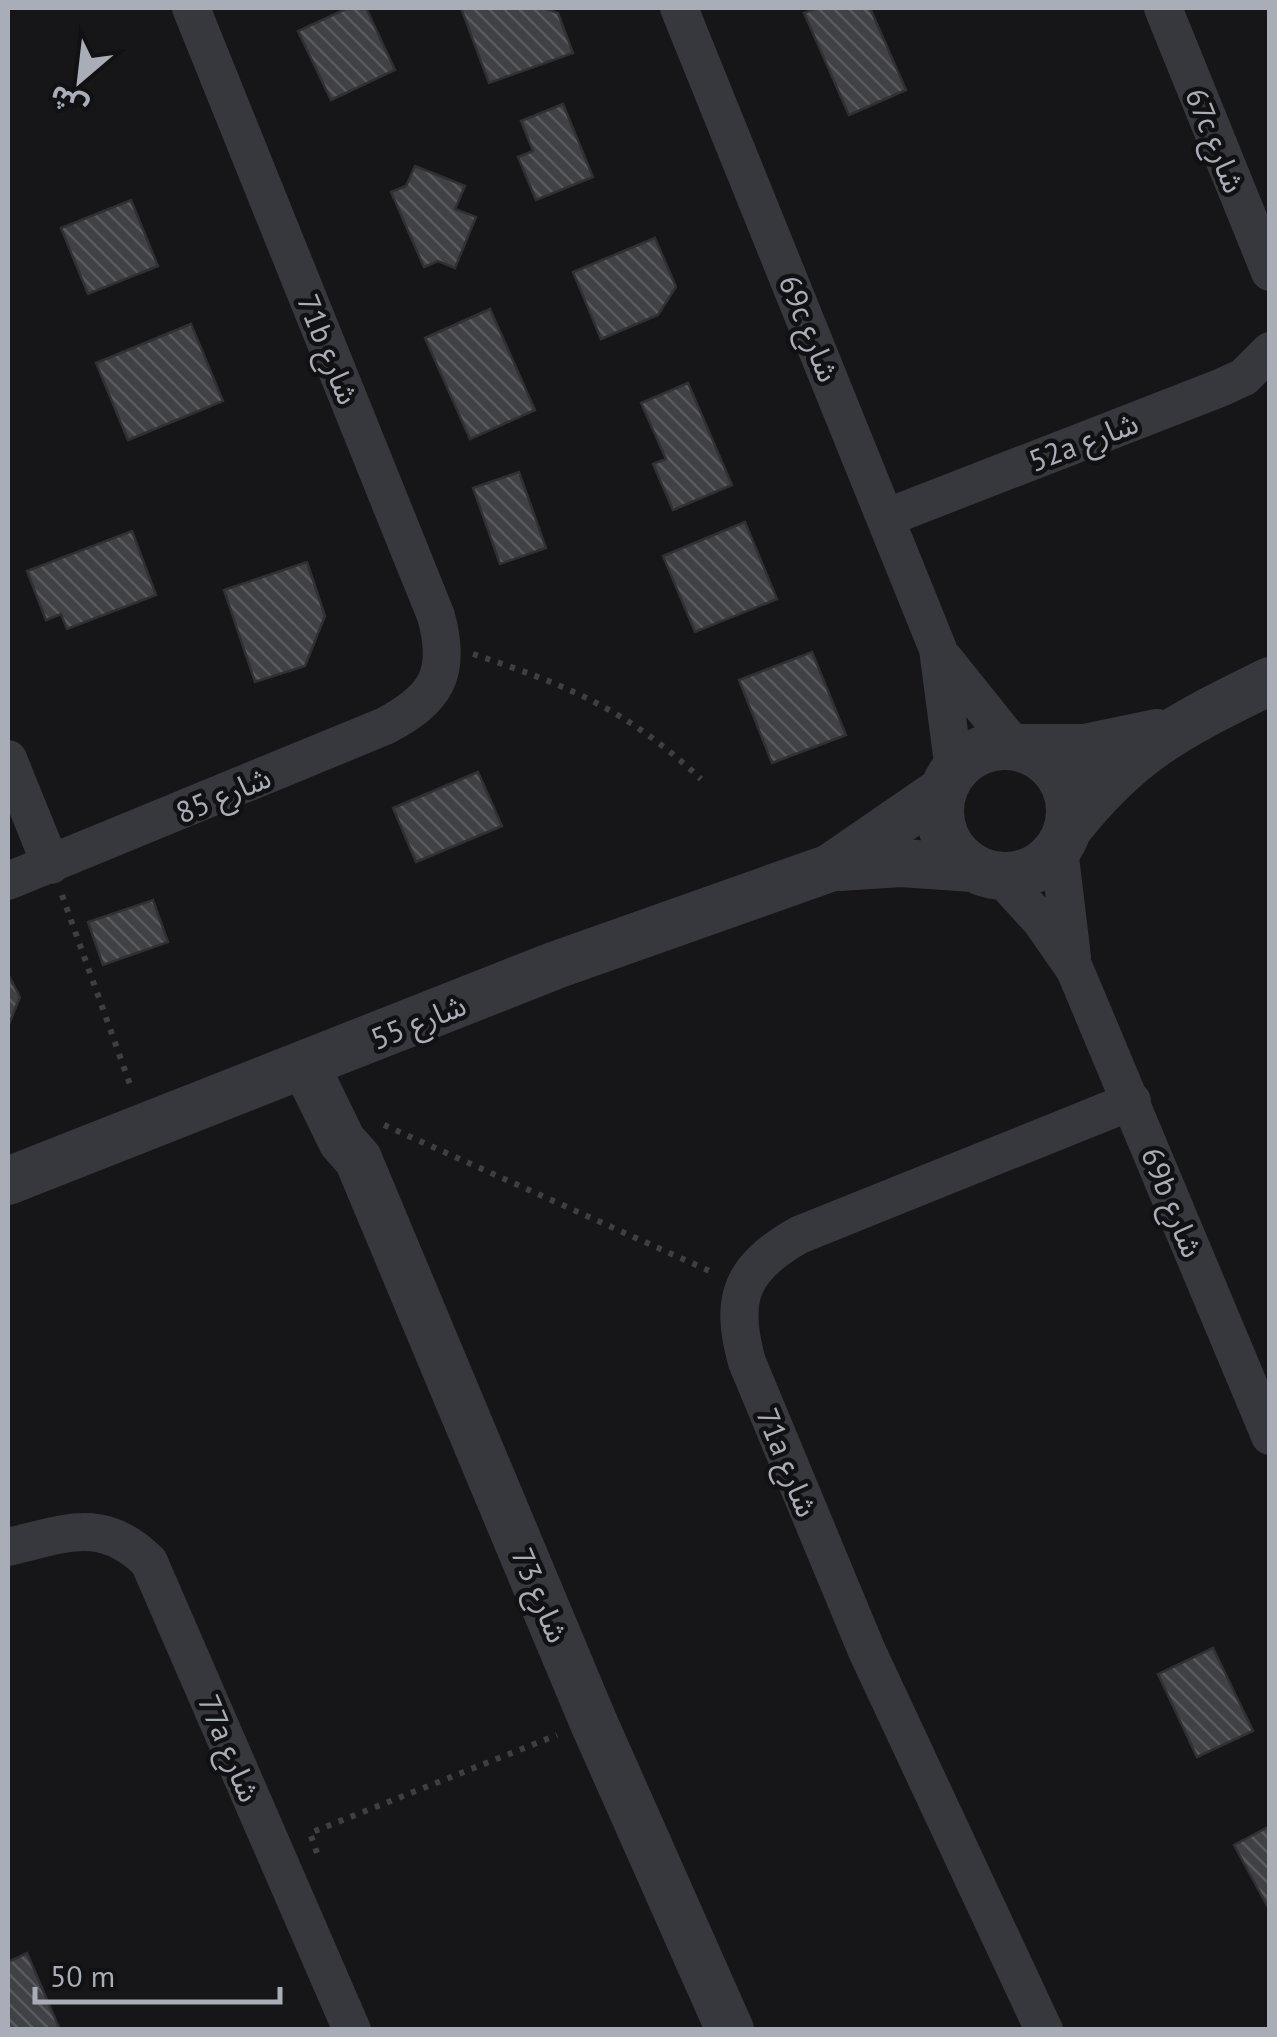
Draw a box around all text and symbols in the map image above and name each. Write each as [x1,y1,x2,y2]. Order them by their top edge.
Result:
north arrow [30,30,130,130]
text: ش [42,77,94,128]
street label: 67c شارع [1174,82,1255,200]
street label: 69c شارع [767,269,849,389]
street label: 71b شارع [286,288,369,411]
street label: 52a شارع [1023,402,1145,483]
street label: شارع 85 [170,757,278,835]
street label: شارع 55 [365,984,473,1061]
street label: 69b شارع [1130,1141,1213,1264]
street label: 71a شارع [745,1402,827,1524]
street label: شارع 73 [500,1542,578,1650]
street label: 77a شارع [186,1688,270,1809]
scale bar [35,1942,280,2004]
text: 50 m [50,1956,115,1995]

